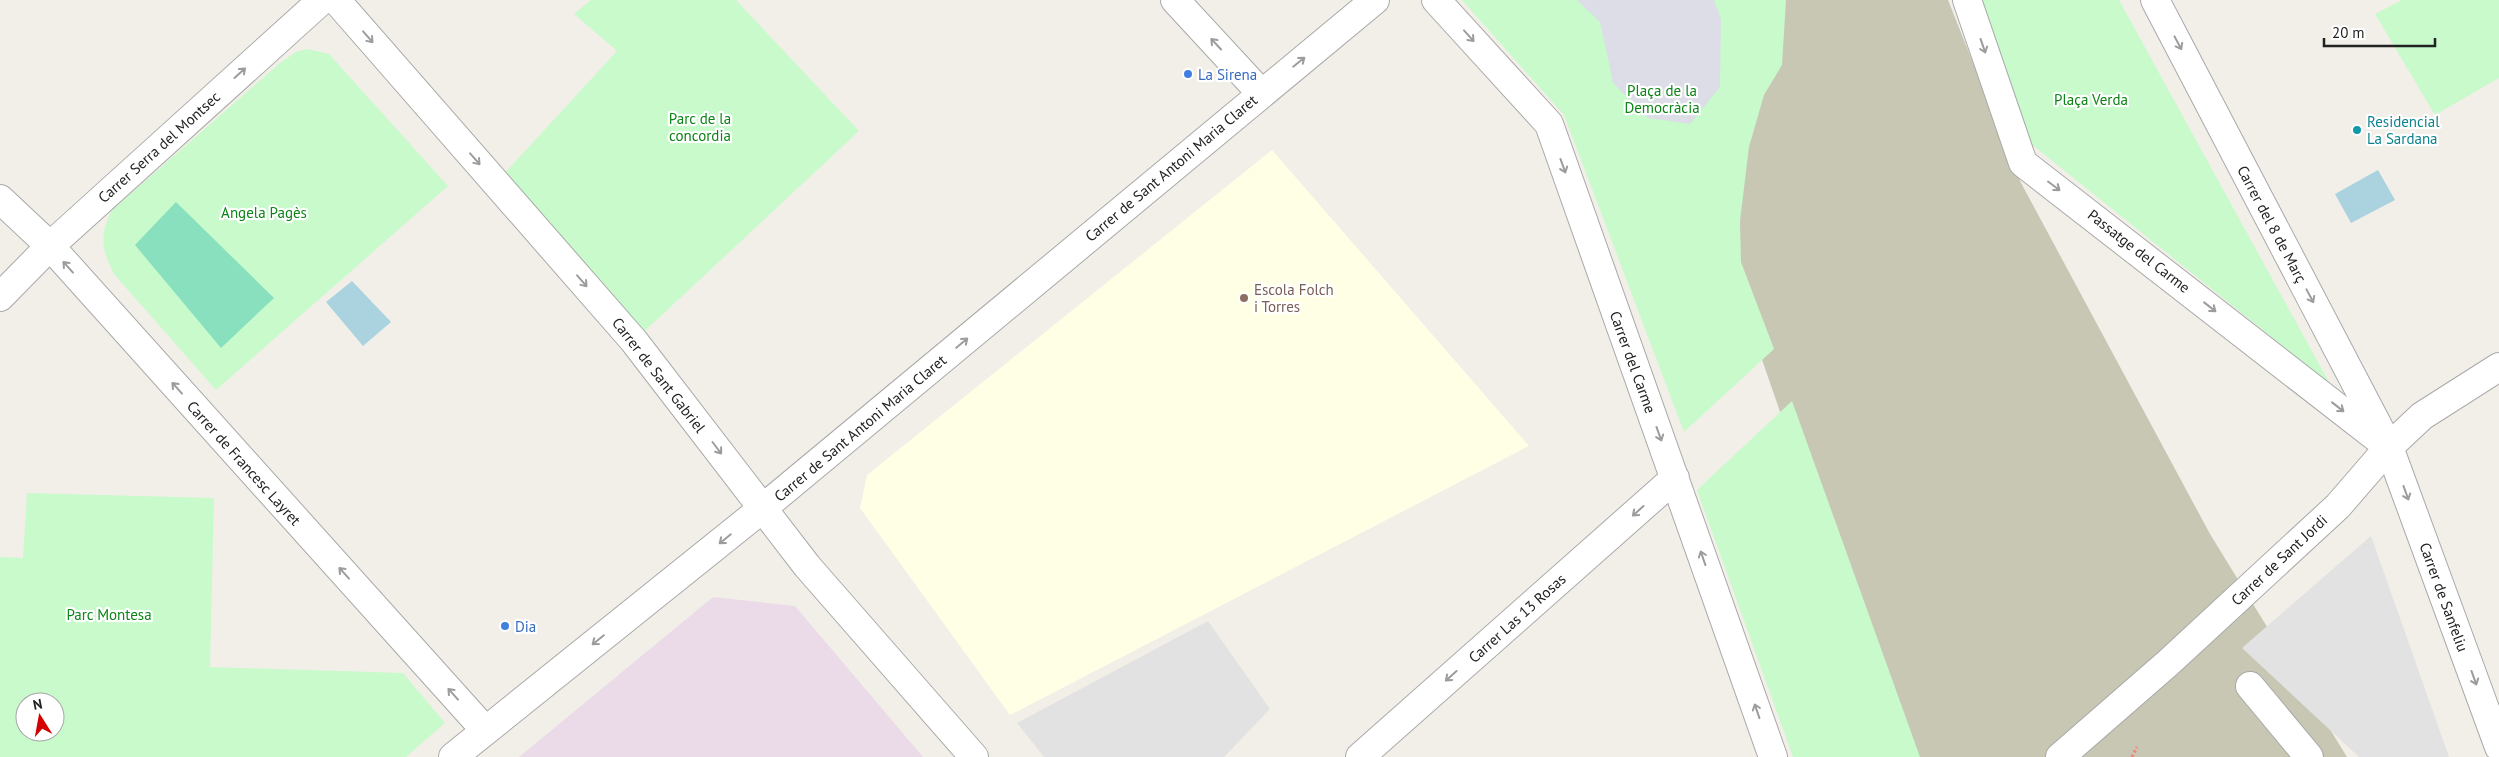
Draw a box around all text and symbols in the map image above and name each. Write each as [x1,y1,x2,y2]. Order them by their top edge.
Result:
scale bar [2324,15,2435,47]
text: 20 m [2332,23,2365,42]
one-way arrow [362,30,374,43]
one-way arrow [1463,30,1475,43]
one-way arrow [2174,35,2183,50]
one-way arrow [1210,38,1222,51]
one-way arrow [1979,38,1988,53]
one-way arrow [1292,56,1305,67]
place label: La Sirena [1198,65,1257,84]
one-way arrow [234,68,247,79]
marker: La Sirena [1182,68,1194,80]
park label: Plaça de la Democràcia [1624,81,1700,117]
street label: Carrer Serra del Montsec [94,87,224,207]
street label: Carrer de Sant Antoni Maria Claret [1081,90,1261,246]
park label: Plaça Verda [2054,90,2128,109]
park label: Parc de la concordia [669,109,731,145]
place label: Residencial La Sardana [2367,112,2440,148]
marker: Residencial La Sardana [2351,124,2363,136]
one-way arrow [469,152,481,165]
one-way arrow [1559,157,1568,173]
street label: Carrer del 8 de Març [2233,162,2311,286]
one-way arrow [2047,181,2060,192]
park label: Angela Pagès [221,203,307,222]
street label: Passatge del Carme [2084,205,2194,297]
one-way arrow [62,260,74,273]
one-way arrow [576,274,587,287]
place label: Escola Folch i Torres [1254,280,1334,316]
one-way arrow [2305,288,2315,303]
marker: Escola Folch i Torres [1238,292,1250,304]
one-way arrow [2203,302,2217,312]
street label: Carrer del Carme [1606,308,1660,416]
street label: Carrer de Sant Gabriel [608,314,710,437]
one-way arrow [955,337,968,348]
street label: Carrer de Sant Antoni Maria Claret [770,350,950,506]
one-way arrow [171,381,183,394]
street label: Carrer de Francesc Layret [183,397,305,529]
one-way arrow [2331,402,2344,413]
one-way arrow [1655,426,1664,441]
one-way arrow [712,441,722,455]
one-way arrow [2402,485,2411,500]
one-way arrow [1632,505,1645,516]
street label: Carrer de Sant Jordi [2227,511,2331,609]
one-way arrow [719,533,732,544]
street label: Carrer de Sanfeliu [2415,540,2473,654]
one-way arrow [1698,550,1707,566]
one-way arrow [338,567,350,580]
street label: Carrer Las 13 Rosas [1464,569,1570,667]
park label: Parc Montesa [66,605,152,624]
place label: Dia [515,617,536,636]
marker: Dia [499,620,511,632]
one-way arrow [592,635,605,646]
one-way arrow [1445,670,1458,682]
one-way arrow [2470,670,2479,686]
one-way arrow [447,688,458,701]
north arrow [15,692,65,742]
text: N [31,695,44,714]
one-way arrow [1751,703,1761,719]

